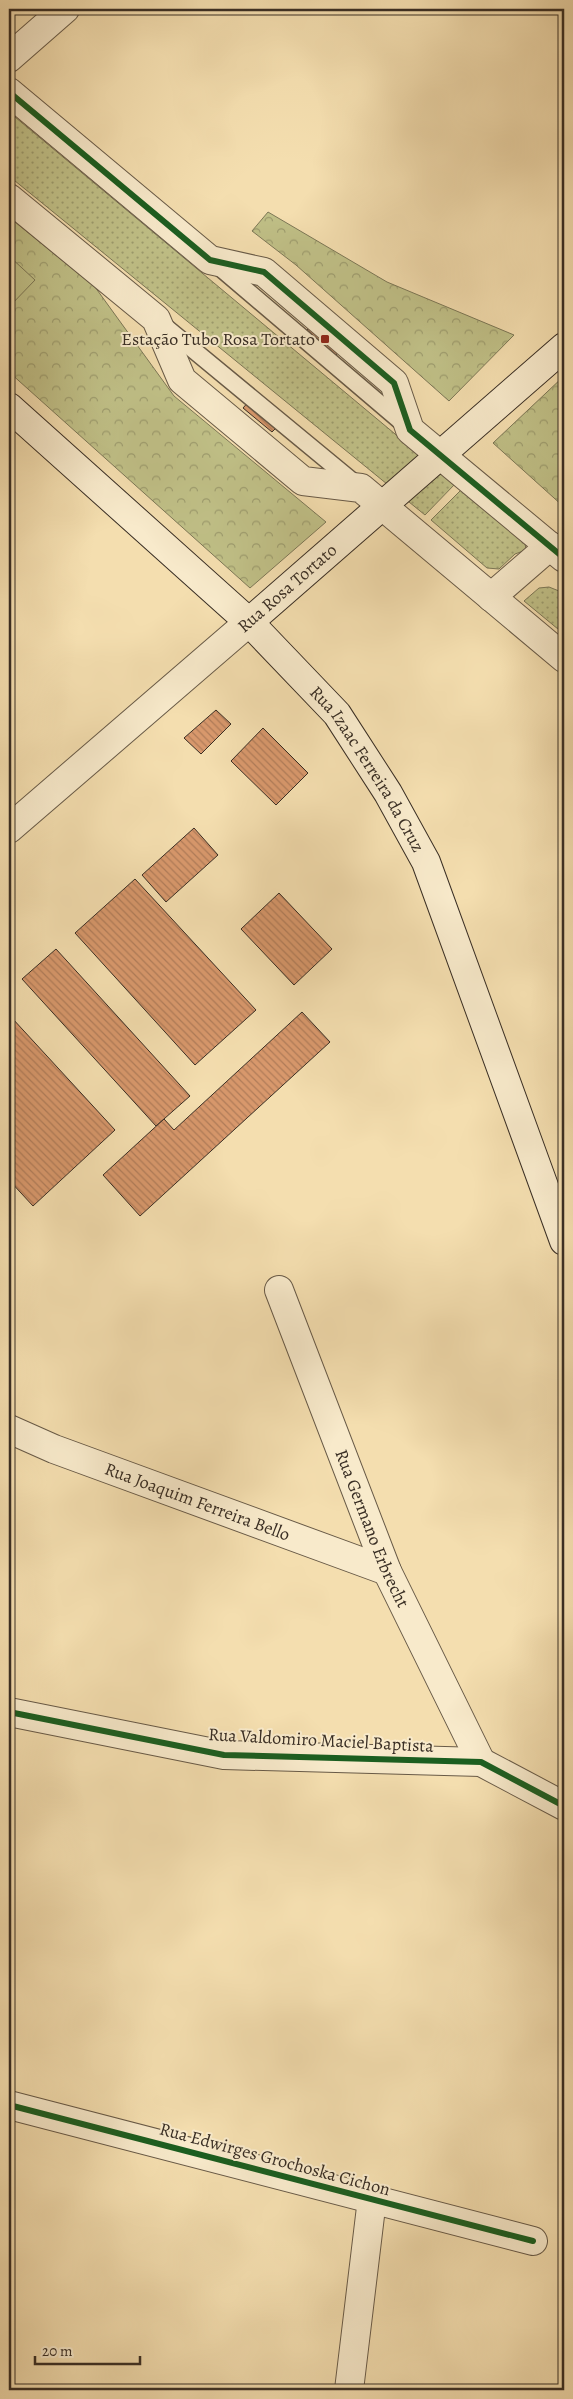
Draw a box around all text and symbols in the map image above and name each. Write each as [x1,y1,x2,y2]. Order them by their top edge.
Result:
place label: Estação Tubo Rosa Tortato [121,327,315,351]
marker: Estação Tubo Rosa Tortato [319,333,331,345]
street label: Rua Rosa Tortato [232,538,342,638]
street label: Rua Izaac Ferreira da Cruz [304,681,430,856]
street label: Rua Germano Erbrecht [329,1446,415,1612]
street label: Rua Joaquim Ferreira Bello [101,1457,294,1547]
street label: Rua Valdomiro Maciel Baptista [208,1722,435,1758]
street label: Rua Edwirges Grochoska Cichon [157,2117,393,2201]
scale bar [35,2334,140,2366]
text: 20 m [42,2341,73,2361]

